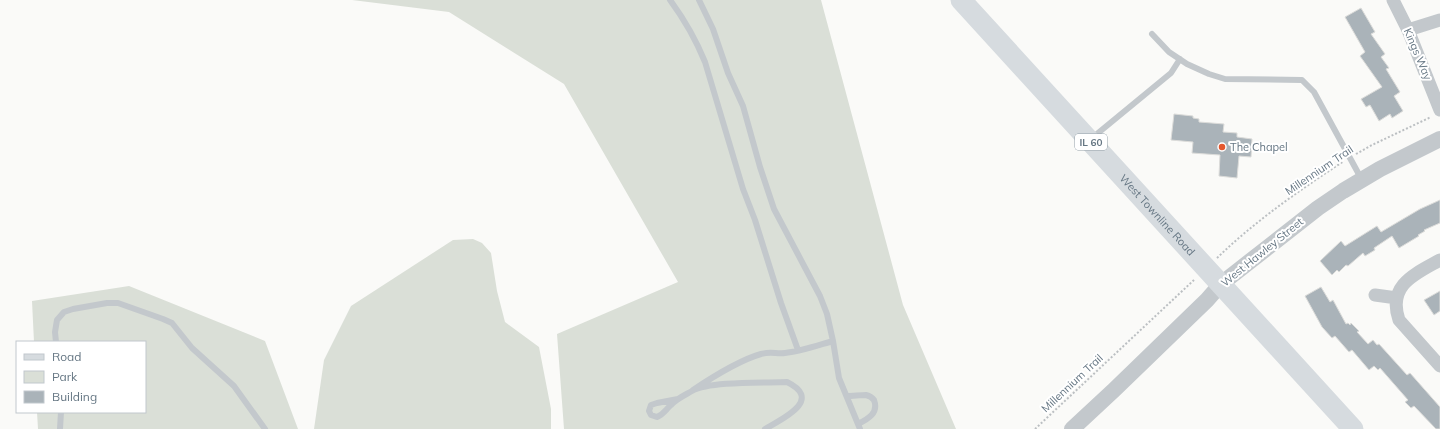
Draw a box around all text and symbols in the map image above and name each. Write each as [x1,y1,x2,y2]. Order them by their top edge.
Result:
street label: Kings Way [1401,26,1435,82]
road number: IL 60 [1075,134,1107,150]
place label: The Chapel [1230,140,1288,154]
marker: The Chapel [1217,142,1227,152]
street label: Millennium Trail [1282,142,1356,198]
street label: West Townline Road [1117,171,1198,258]
street label: West Hawley Street [1218,214,1306,290]
legend [16,341,146,413]
text: Road [52,349,81,364]
street label: Millennium Trail [1038,351,1106,415]
text: Park [52,369,78,384]
text: Building [52,389,97,404]

